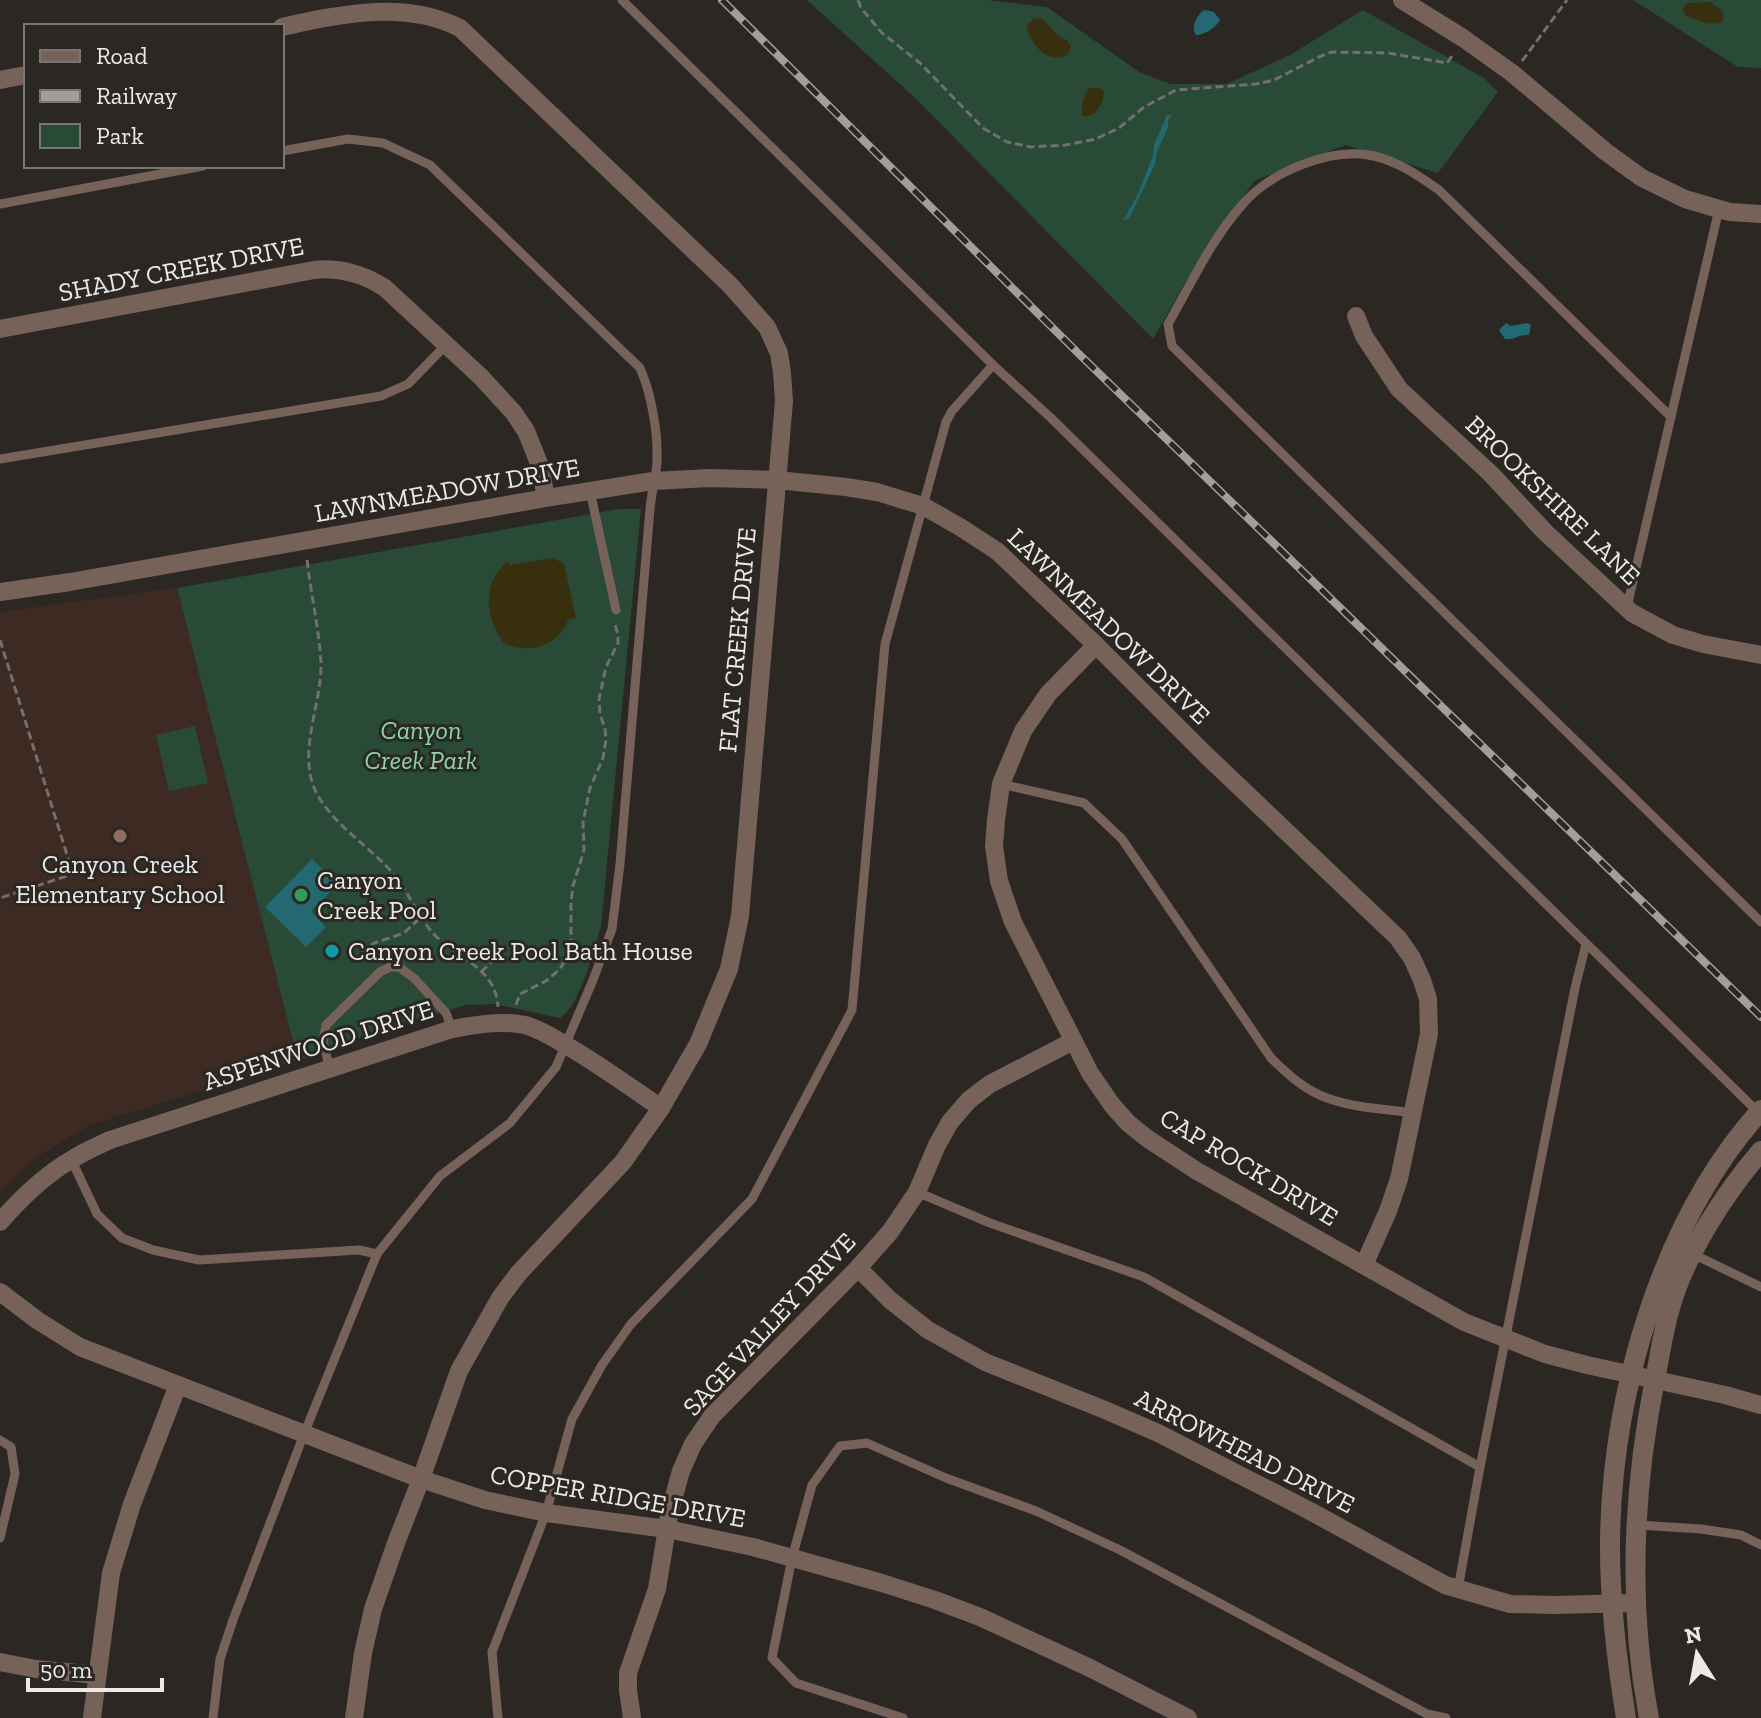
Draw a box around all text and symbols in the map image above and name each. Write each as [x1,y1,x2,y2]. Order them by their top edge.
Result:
legend [24,24,284,168]
text: Road [96,41,148,70]
text: Railway [96,81,178,110]
text: Park [96,121,144,150]
street label: SHADY CREEK DRIVE [56,230,306,308]
street label: BROOKSHIRE LANE [1459,408,1647,592]
street label: LAWNMEADOW DRIVE [312,451,582,529]
street label: LAWNMEADOW DRIVE [1001,521,1217,731]
street label: FLAT CREEK DRIVE [711,526,763,754]
park label: Canyon Creek Park [365,714,477,776]
marker: Canyon Creek Elementary School [111,827,129,845]
place label: Canyon Creek Elementary School [15,848,225,910]
place label: Canyon Creek Pool [317,864,437,926]
marker: Canyon Creek Pool [292,886,310,904]
place label: Canyon Creek Pool Bath House [348,935,693,967]
marker: Canyon Creek Pool Bath House [323,942,341,960]
street label: ASPENWOOD DRIVE [199,993,437,1097]
street label: CAP ROCK DRIVE [1154,1101,1344,1233]
street label: SAGE VALLEY DRIVE [676,1226,862,1422]
street label: ARROWHEAD DRIVE [1130,1382,1360,1520]
street label: COPPER RIDGE DRIVE [488,1458,748,1534]
north arrow [1657,1614,1737,1694]
text: N [1682,1620,1704,1650]
scale bar [28,1642,162,1692]
text: 50 m [40,1655,93,1684]

